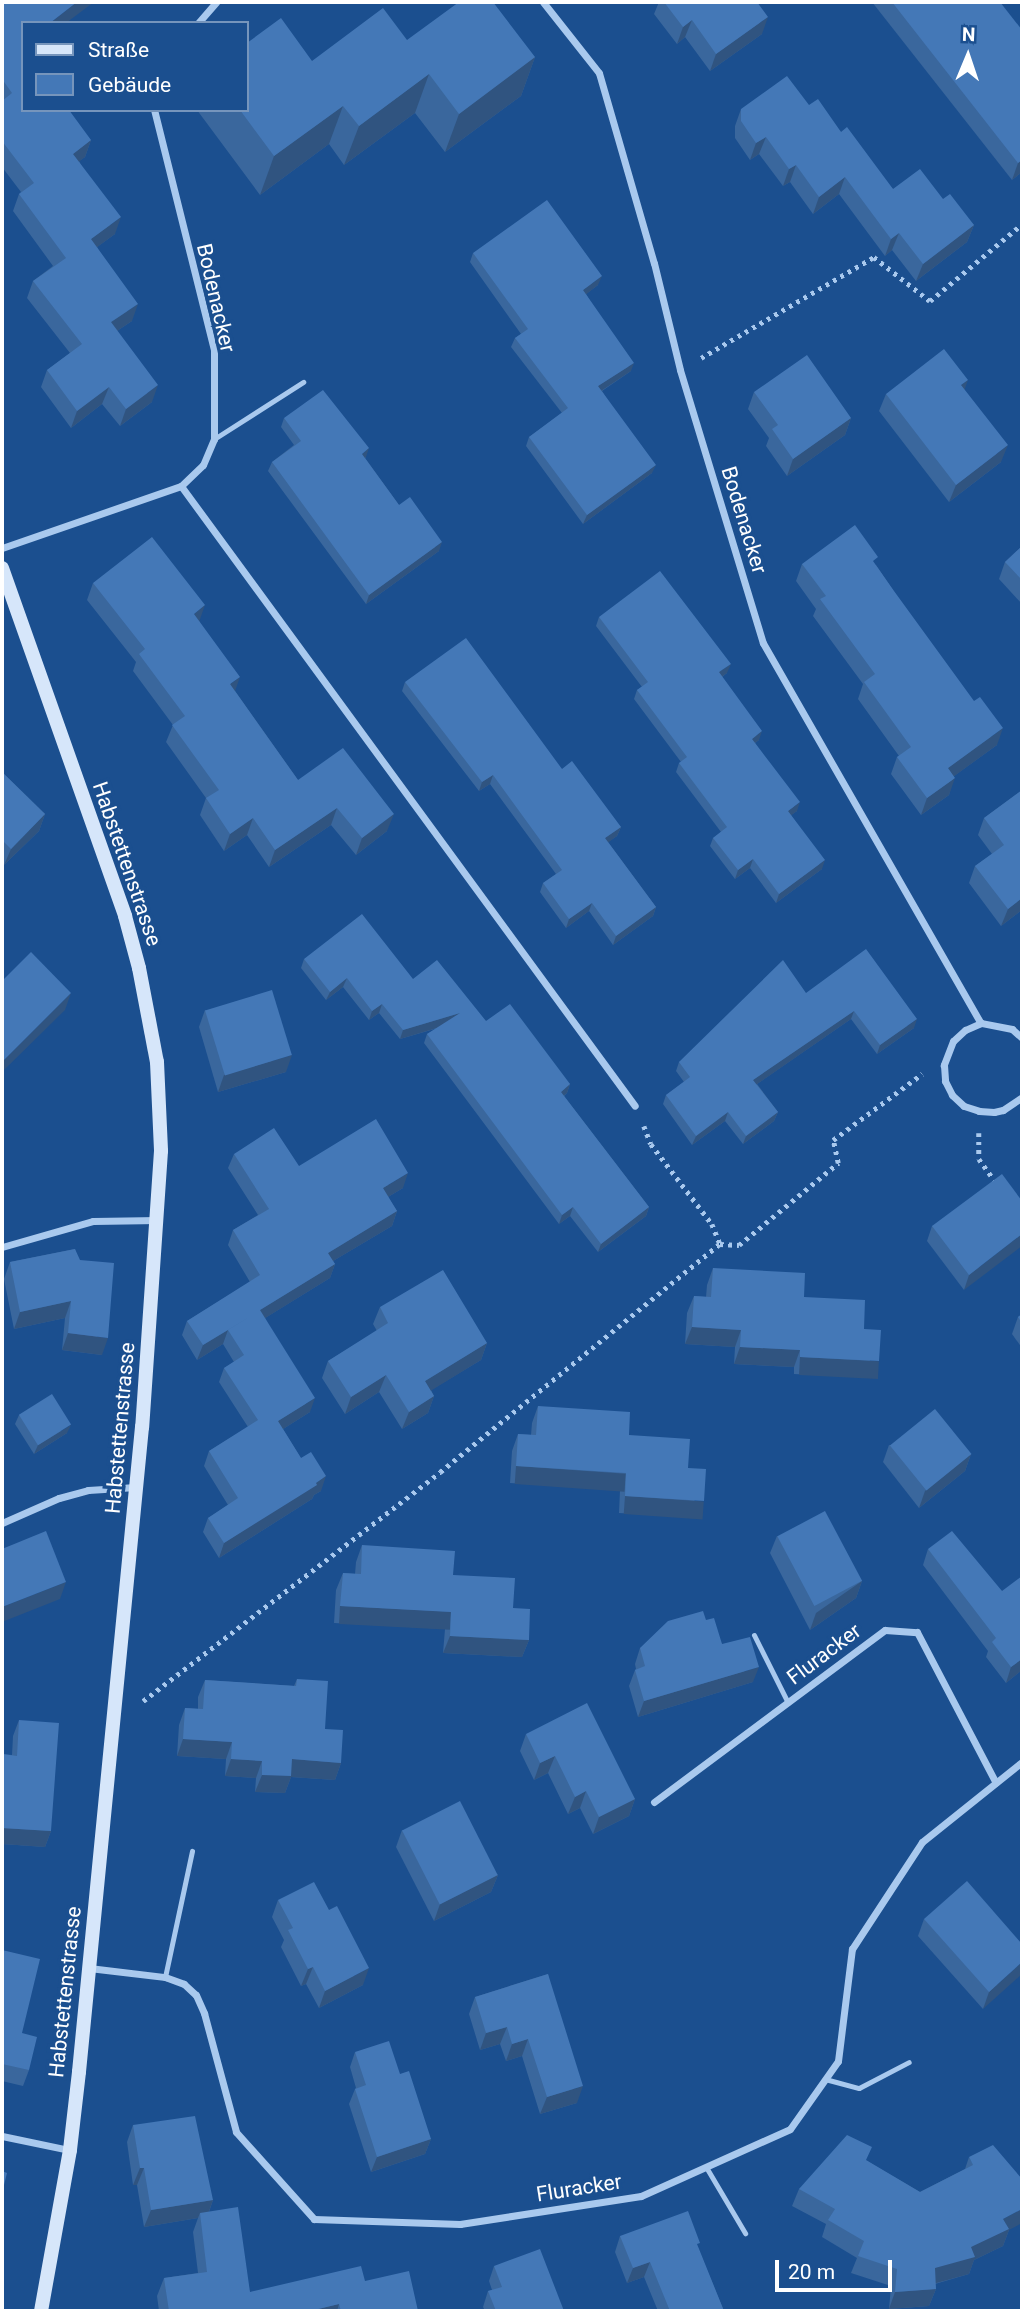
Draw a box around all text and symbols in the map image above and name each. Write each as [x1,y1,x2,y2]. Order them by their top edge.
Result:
legend [21,21,248,112]
north arrow [933,21,1003,91]
text: N [962,23,976,46]
text: Straße [88,38,149,62]
text: Gebäude [88,73,171,97]
street label: Bodenacker [191,241,241,355]
street label: Bodenacker [716,463,772,577]
street label: Habstettenstrasse [87,779,167,949]
street label: Habstettenstrasse [100,1341,140,1515]
street label: Fluracker [782,1618,866,1690]
street label: Habstettenstrasse [43,1905,87,2079]
street label: Fluracker [535,2169,623,2207]
scale bar [779,2246,896,2290]
text: 20 m [788,2260,835,2284]

